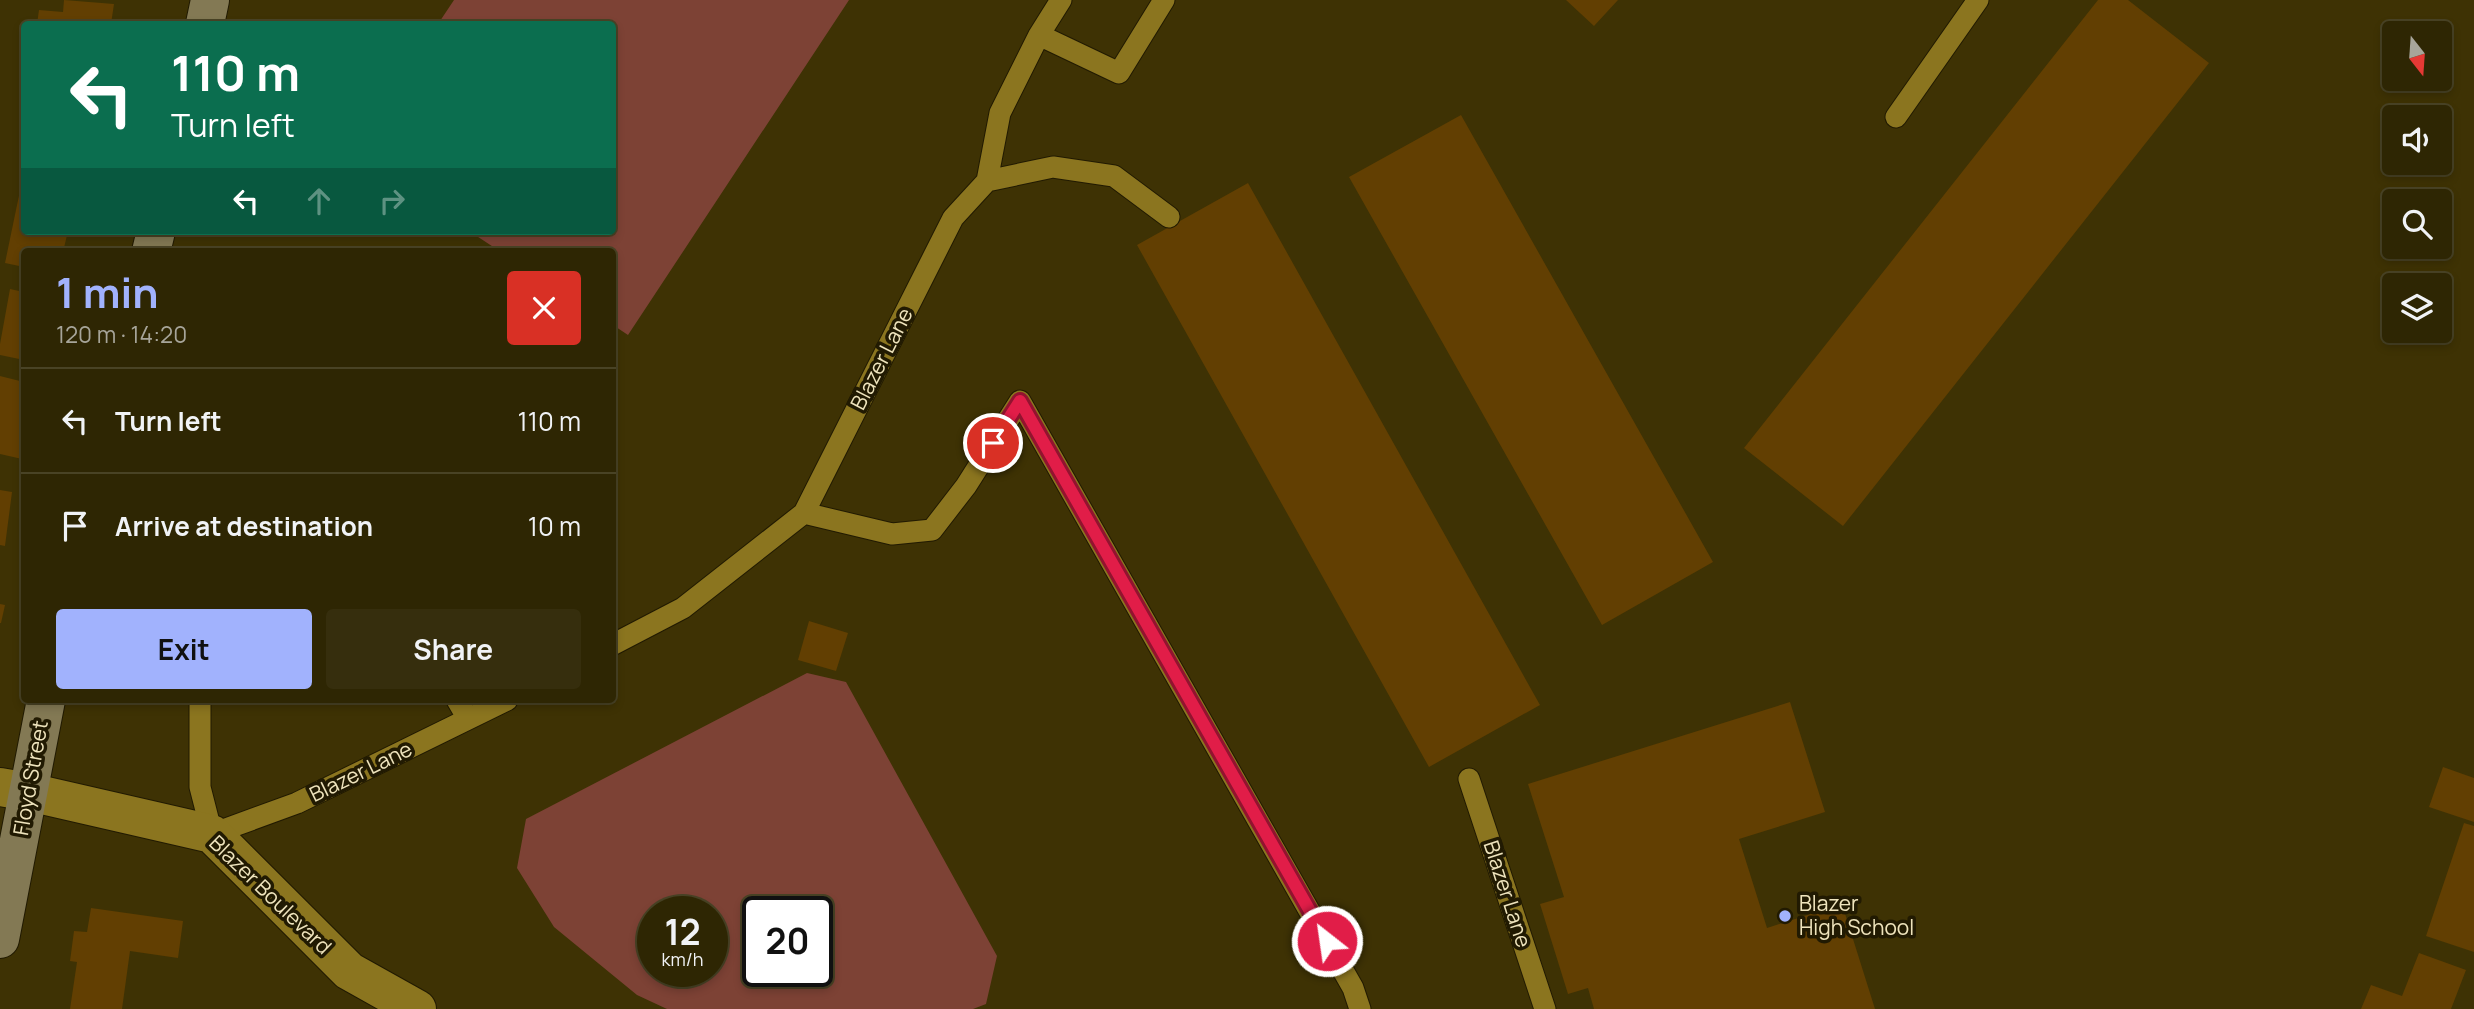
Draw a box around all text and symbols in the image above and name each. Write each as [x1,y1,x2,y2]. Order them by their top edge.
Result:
north arrow [2382,21,2452,91]
map controls [2382,21,2452,343]
text: 110 m [171,39,300,106]
icon: left [56,49,147,140]
text: Turn left [171,103,295,147]
button: sound [2382,105,2452,175]
icon: left [227,182,265,220]
icon: ahead [300,182,338,220]
icon: right [373,182,411,220]
button: search [2382,189,2452,259]
text: 1 min [56,263,159,321]
button: close [507,271,581,345]
button: layers [2382,273,2452,343]
street label: Blazer Lane [843,303,919,414]
text: 120 m · 14:20 [56,318,187,350]
icon: left [56,402,94,440]
text: Turn left [115,403,222,439]
text: 110 m [518,403,581,439]
pin [963,413,1023,473]
icon: arrive [974,424,1012,462]
icon: arrive [56,507,94,545]
text: Arrive at destination [115,508,373,544]
text: 10 m [528,508,581,544]
button: Exit [56,609,312,689]
button: Share [326,609,581,689]
street label: Floyd Street [6,718,54,838]
street label: Blazer Lane [305,734,417,808]
street label: Blazer Boulevard [203,829,338,960]
street label: Blazer Lane [1478,837,1538,951]
place label: Blazer High School [1799,889,1914,941]
speed limit sign: 20 [742,896,833,987]
position arrow [1290,904,1364,978]
text: 12 [664,908,701,956]
marker: Blazer High School [1777,908,1793,924]
text: km/h [662,947,703,971]

